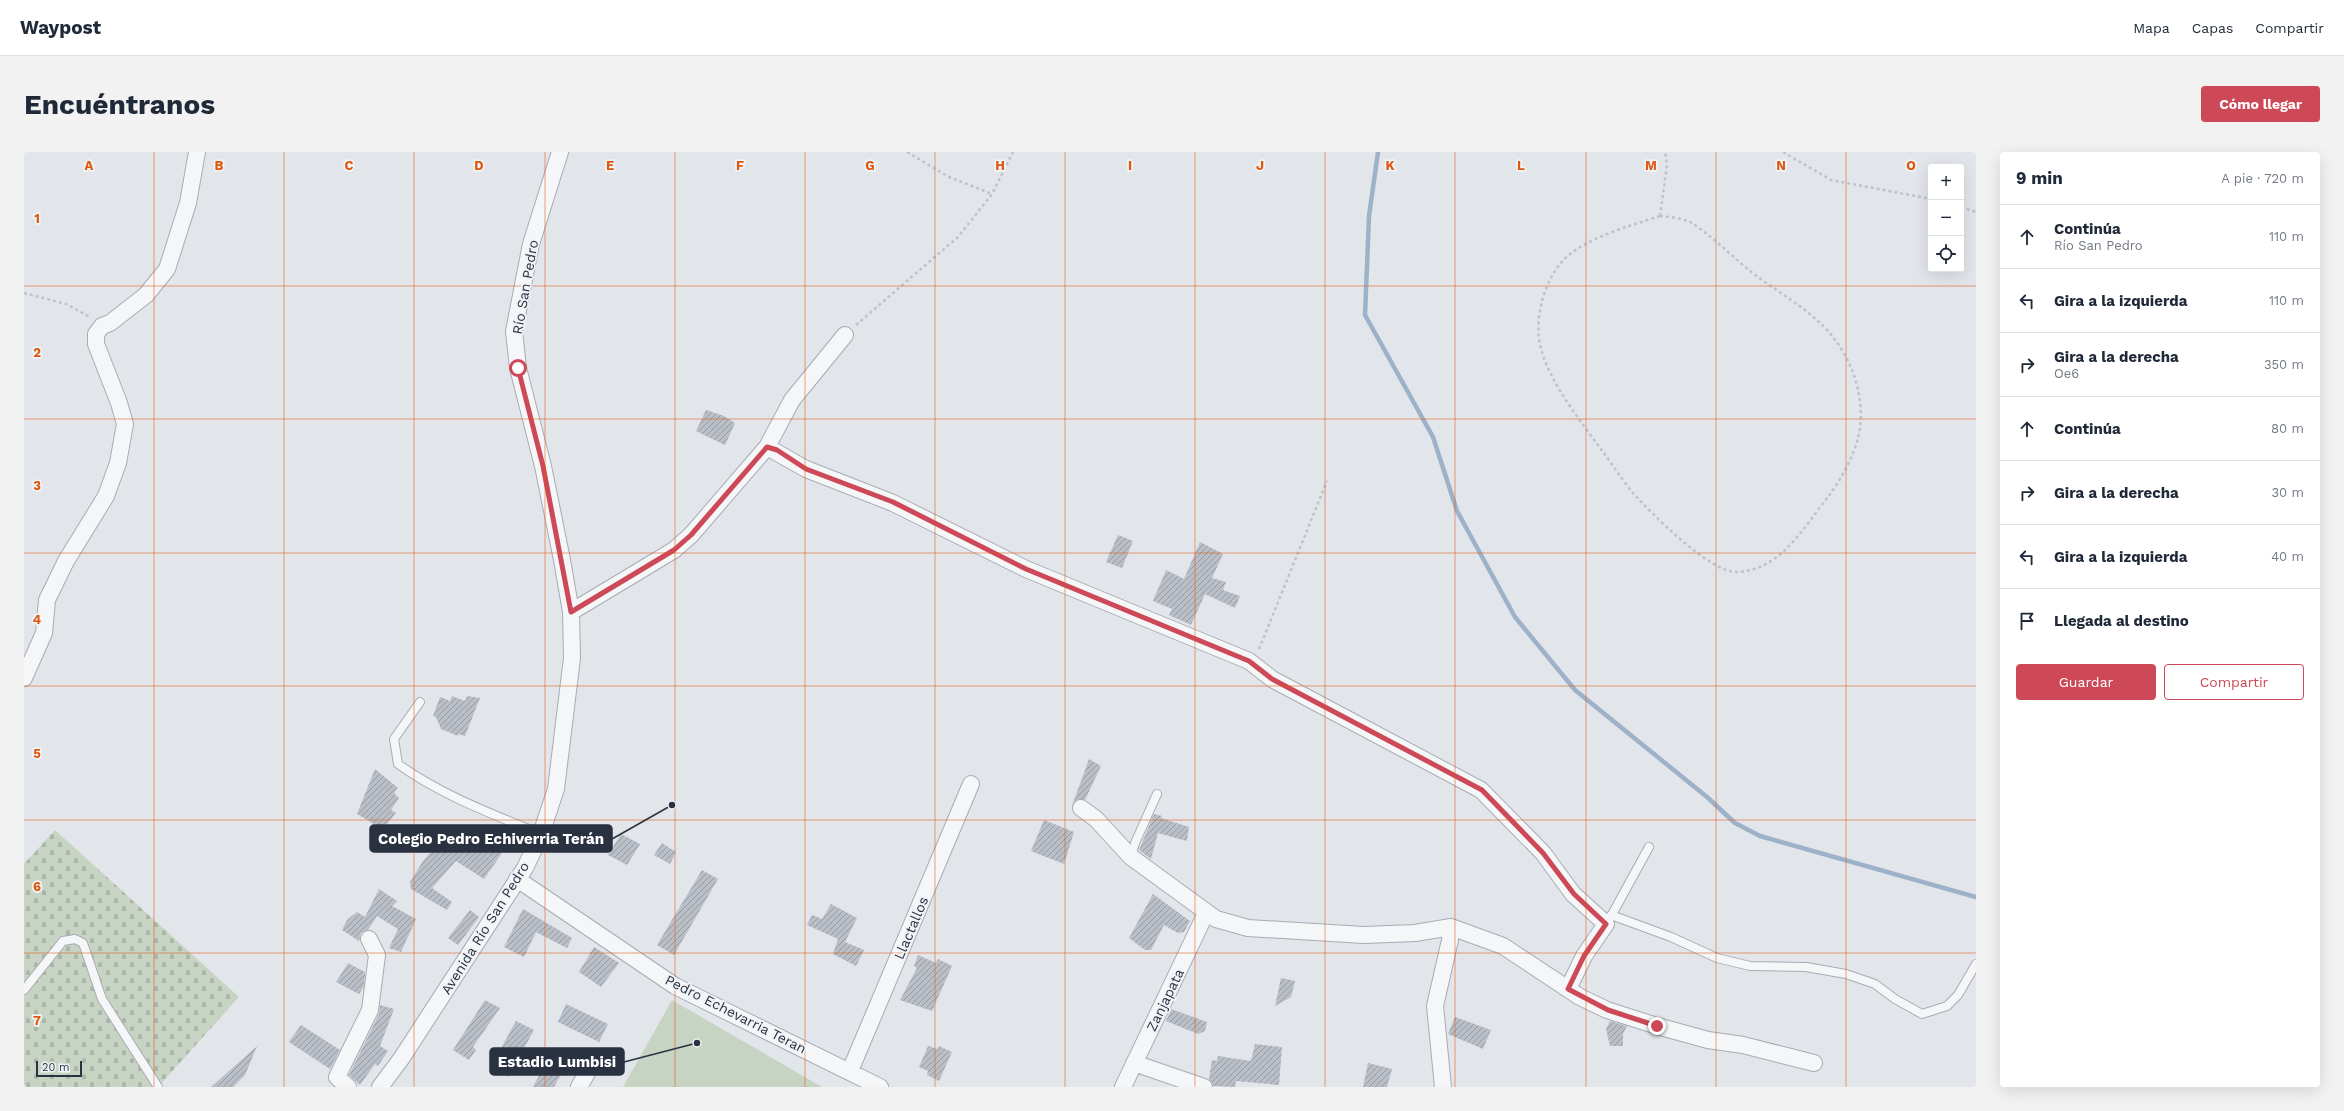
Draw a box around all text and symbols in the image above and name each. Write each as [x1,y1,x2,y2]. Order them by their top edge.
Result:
text: Waypost [20,16,101,39]
text: Mapa [2133,20,2170,36]
text: Capas [2192,20,2233,36]
text: Compartir [2255,20,2324,36]
button: Cómo llegar [2201,86,2320,122]
text: Encuéntranos [24,88,215,121]
text: A [85,158,94,173]
text: B [215,158,224,173]
text: C [345,158,354,173]
text: D [474,158,484,173]
text: E [606,158,614,173]
text: F [736,158,744,173]
text: G [865,158,875,173]
text: H [995,158,1005,173]
text: I [1128,158,1132,173]
text: J [1256,158,1264,173]
text: K [1385,158,1395,173]
text: L [1517,158,1525,173]
text: M [1645,158,1657,173]
text: N [1776,158,1786,173]
text: O [1906,158,1916,173]
map controls [1928,164,1964,272]
button: + [1928,164,1964,200]
text: 9 min [2016,168,2063,188]
text: A pie · 720 m [2221,171,2304,186]
button: − [1928,200,1964,236]
text: 1 [34,211,40,226]
text: Continúa [2054,220,2121,238]
icon: ahead [2016,226,2038,248]
text: 110 m [2269,229,2304,244]
button: locate [1928,236,1964,272]
text: Río San Pedro [2054,238,2143,253]
street label: Río San Pedro [509,239,541,335]
icon: left [2016,290,2038,312]
text: Gira a la izquierda [2054,292,2187,310]
text: 110 m [2269,293,2304,308]
text: 2 [33,345,41,360]
text: Gira a la derecha [2054,348,2179,366]
icon: right [2016,354,2038,376]
text: 350 m [2264,357,2304,372]
route start [509,359,527,377]
text: Oe6 [2054,366,2079,381]
icon: ahead [2016,418,2038,440]
text: Continúa [2054,420,2121,438]
text: 80 m [2271,421,2304,436]
text: 3 [33,478,41,493]
icon: right [2016,482,2038,504]
text: Gira a la derecha [2054,484,2179,502]
text: 30 m [2272,485,2304,500]
icon: left [2016,546,2038,568]
text: Gira a la izquierda [2054,548,2187,566]
text: 40 m [2271,549,2304,564]
icon: arrive [2016,610,2038,632]
text: 4 [33,612,42,627]
text: Llegada al destino [2054,612,2189,630]
button: Guardar [2016,664,2156,700]
button: Compartir [2164,664,2304,700]
text: 5 [33,746,41,761]
callout: Colegio Pedro Echiverria Terán [370,825,612,852]
text: Colegio Pedro Echiverria Terán [378,830,604,848]
street label: Avenida Río San Pedro [438,859,532,997]
text: 6 [33,879,41,894]
street label: Llactallos [891,894,931,962]
street label: Zanjapata [1143,966,1187,1034]
street label: Pedro Echevarria Teran [663,971,809,1057]
text: 7 [33,1013,41,1028]
route end [1648,1017,1666,1035]
callout: Estadio Lumbisi [490,1048,624,1075]
text: Estadio Lumbisi [498,1053,616,1071]
scale bar [36,1059,82,1078]
text: 20 m [42,1061,70,1074]

